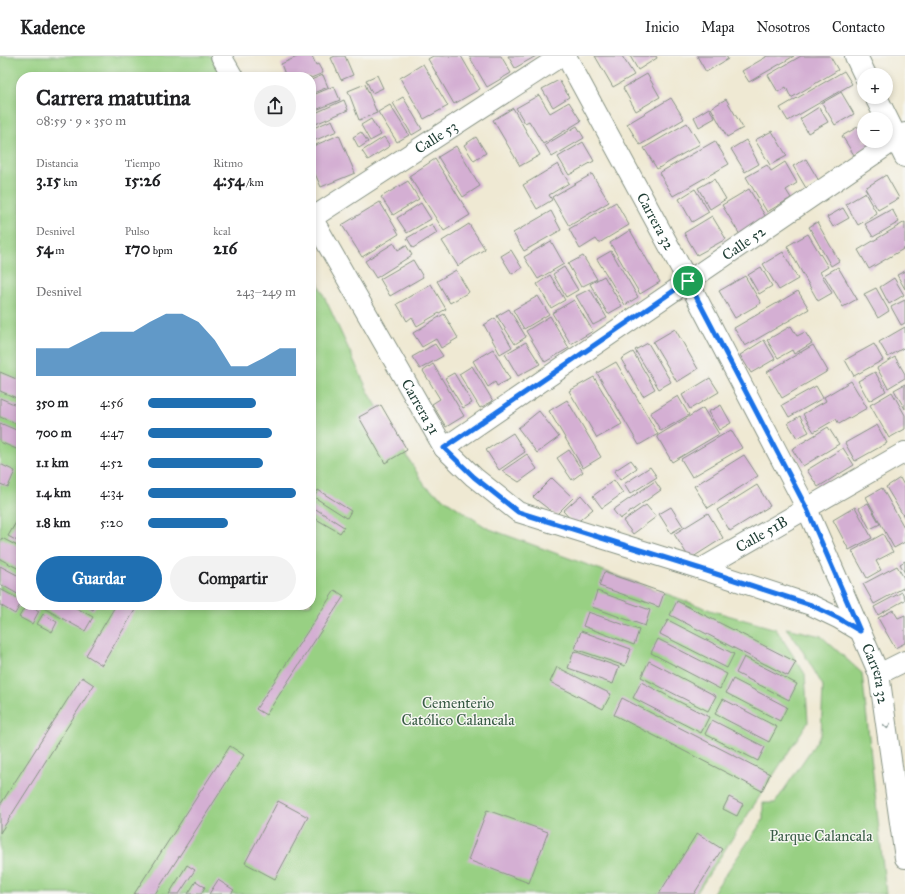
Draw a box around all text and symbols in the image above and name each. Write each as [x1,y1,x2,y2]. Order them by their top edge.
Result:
text: Kadence [20,16,85,39]
text: Inicio [645,19,679,36]
text: Mapa [701,19,734,36]
text: Nosotros [756,19,810,36]
text: Contacto [832,19,885,36]
map controls [857,68,893,148]
button: + [857,68,893,104]
text: Carrera matutina [36,84,190,111]
button: share [254,85,296,127]
button: − [857,112,893,148]
text: 08:59 · 9 × 350 m [36,113,126,129]
street label: Calle 53 [411,117,461,158]
text: Distancia [36,157,79,170]
text: Tiempo [125,157,160,170]
text: Ritmo [213,157,243,170]
text: 3.15 [36,170,61,191]
text: 15:26 [125,170,161,191]
text: 4:54 [213,170,244,191]
text: km [61,176,78,189]
text: /km [244,176,264,189]
street label: Carrera 32 [633,189,679,254]
street label: Calle 52 [719,222,769,264]
text: Desnivel [36,225,75,238]
text: Pulso [125,225,149,238]
text: kcal [213,225,231,238]
text: 54 [36,238,53,259]
text: 170 [125,238,150,259]
text: 216 [213,238,237,259]
text: m [53,244,65,257]
text: bpm [150,244,173,257]
pin [671,264,705,298]
icon: arrive [677,270,699,292]
text: Desnivel [36,284,82,300]
text: 243–249 m [236,284,296,300]
street label: Carrera 31 [397,376,443,438]
text: 350 m [36,395,69,411]
text: 4:56 [100,395,123,411]
text: 700 m [36,425,72,441]
text: 4:47 [100,425,124,441]
text: 1.1 km [36,455,69,471]
text: 4:52 [100,455,123,471]
text: 1.4 km [36,485,71,501]
text: 4:34 [100,485,123,501]
street label: Calle 51B [733,512,791,556]
text: 1.8 km [36,515,71,531]
text: 5:20 [100,515,123,531]
button: Guardar [36,556,162,602]
button: Compartir [170,556,296,602]
street label: Carrera 32 [858,641,892,706]
park label: Cementerio Católico Calancala [402,694,515,729]
one-way arrow [882,723,891,730]
park label: Parque Calancala [770,827,873,846]

